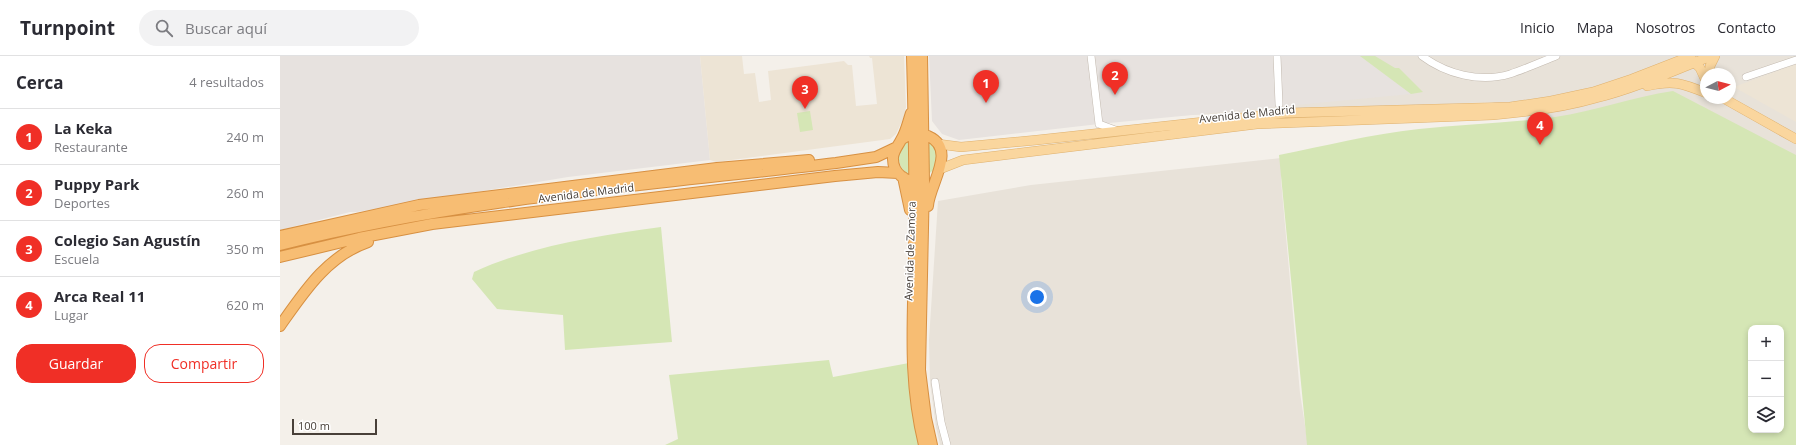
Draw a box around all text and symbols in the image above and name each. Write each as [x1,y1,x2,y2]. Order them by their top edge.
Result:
search box [139,10,419,46]
text: Turnpoint [20,15,115,41]
icon: search [153,17,175,39]
text: Buscar aquí [185,18,267,38]
text: Inicio [1520,18,1555,37]
text: Mapa [1577,18,1613,37]
text: Nosotros [1635,18,1695,37]
text: Contacto [1717,18,1776,37]
pin: 2 [1102,62,1128,95]
north arrow [1700,68,1736,104]
pin: 1 [973,70,999,103]
text: Cerca [16,71,64,94]
text: 4 resultados [189,73,264,91]
pin: 3 [792,76,818,109]
street label: Avenida de Madrid [1198,101,1296,126]
pin: 4 [1527,112,1553,145]
text: La Keka [54,118,113,138]
text: 1 [25,128,33,146]
text: 240 m [226,128,264,146]
text: Restaurante [54,138,128,156]
text: Puppy Park [54,174,139,194]
street label: Avenida de Madrid [537,179,635,206]
text: 2 [25,184,33,202]
text: 260 m [226,184,264,202]
text: Deportes [54,194,110,212]
street label: Avenida de Zamora [900,201,919,301]
text: Colegio San Agustín [54,230,201,250]
text: 3 [25,240,33,258]
text: 350 m [226,240,264,258]
text: Escuela [54,250,99,268]
text: Arca Real 11 [54,286,145,306]
your location [1027,287,1047,307]
text: 4 [25,296,33,314]
text: 620 m [226,296,264,314]
text: Lugar [54,306,88,324]
map controls [1748,325,1784,433]
button: + [1748,325,1784,361]
button: Guardar [16,344,136,383]
button: Compartir [144,344,264,383]
button: − [1748,361,1784,397]
button: layers [1748,397,1784,433]
scale bar [292,417,377,436]
text: 100 m [298,418,330,433]

